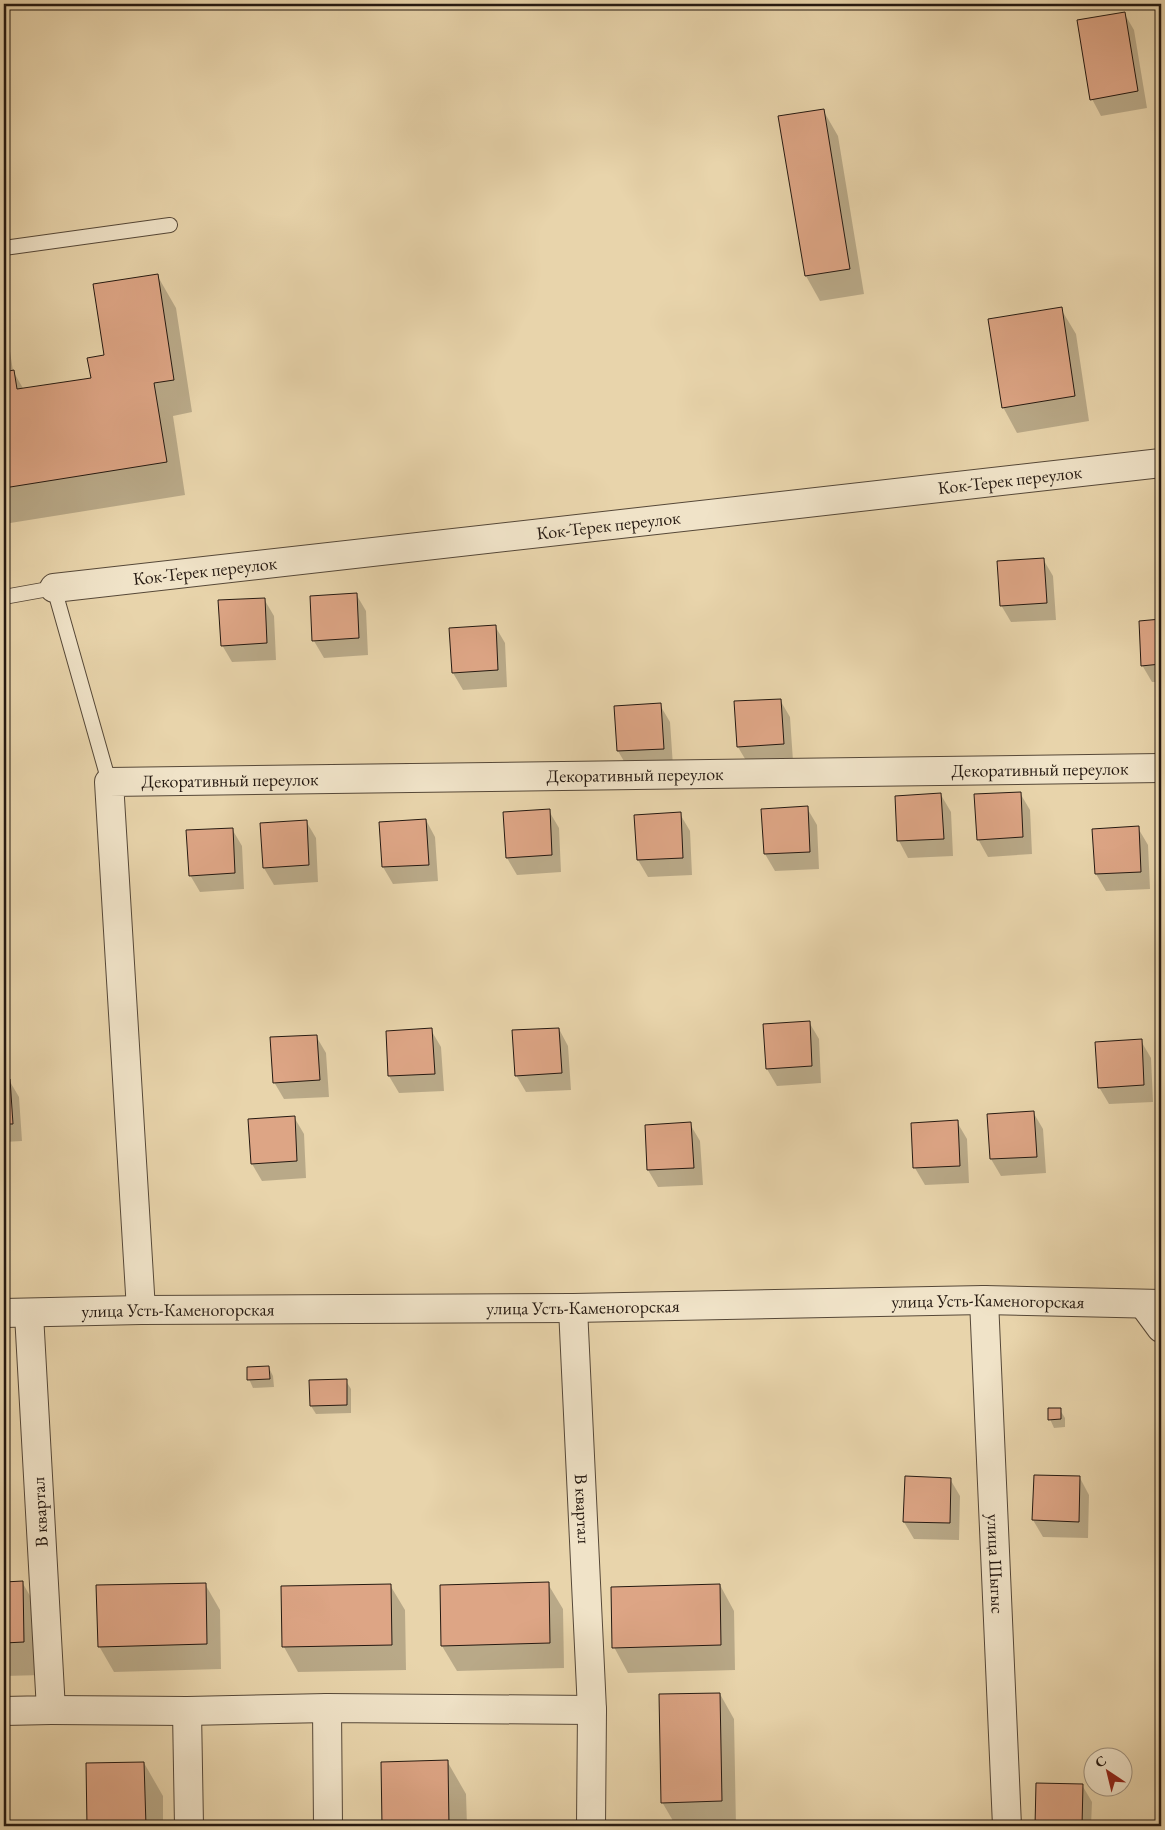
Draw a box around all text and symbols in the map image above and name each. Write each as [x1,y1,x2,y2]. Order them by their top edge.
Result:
street label: Кок-Терек переулок [937,460,1084,499]
street label: Кок-Терек переулок [535,505,682,544]
street label: Кок-Терек переулок [132,551,279,590]
street label: Декоративный переулок [951,756,1129,782]
street label: Декоративный переулок [546,762,724,787]
street label: Декоративный переулок [141,767,319,793]
street label: улица Усть-Каменогорская [891,1288,1085,1313]
street label: улица Усть-Каменогорская [486,1294,680,1319]
street label: улица Усть-Каменогорская [81,1297,275,1322]
street label: В квартал [570,1473,596,1545]
street label: В квартал [26,1476,53,1548]
street label: улица Шыгыс [982,1513,1010,1614]
north arrow [1082,1748,1132,1798]
text: С [1091,1751,1110,1772]

